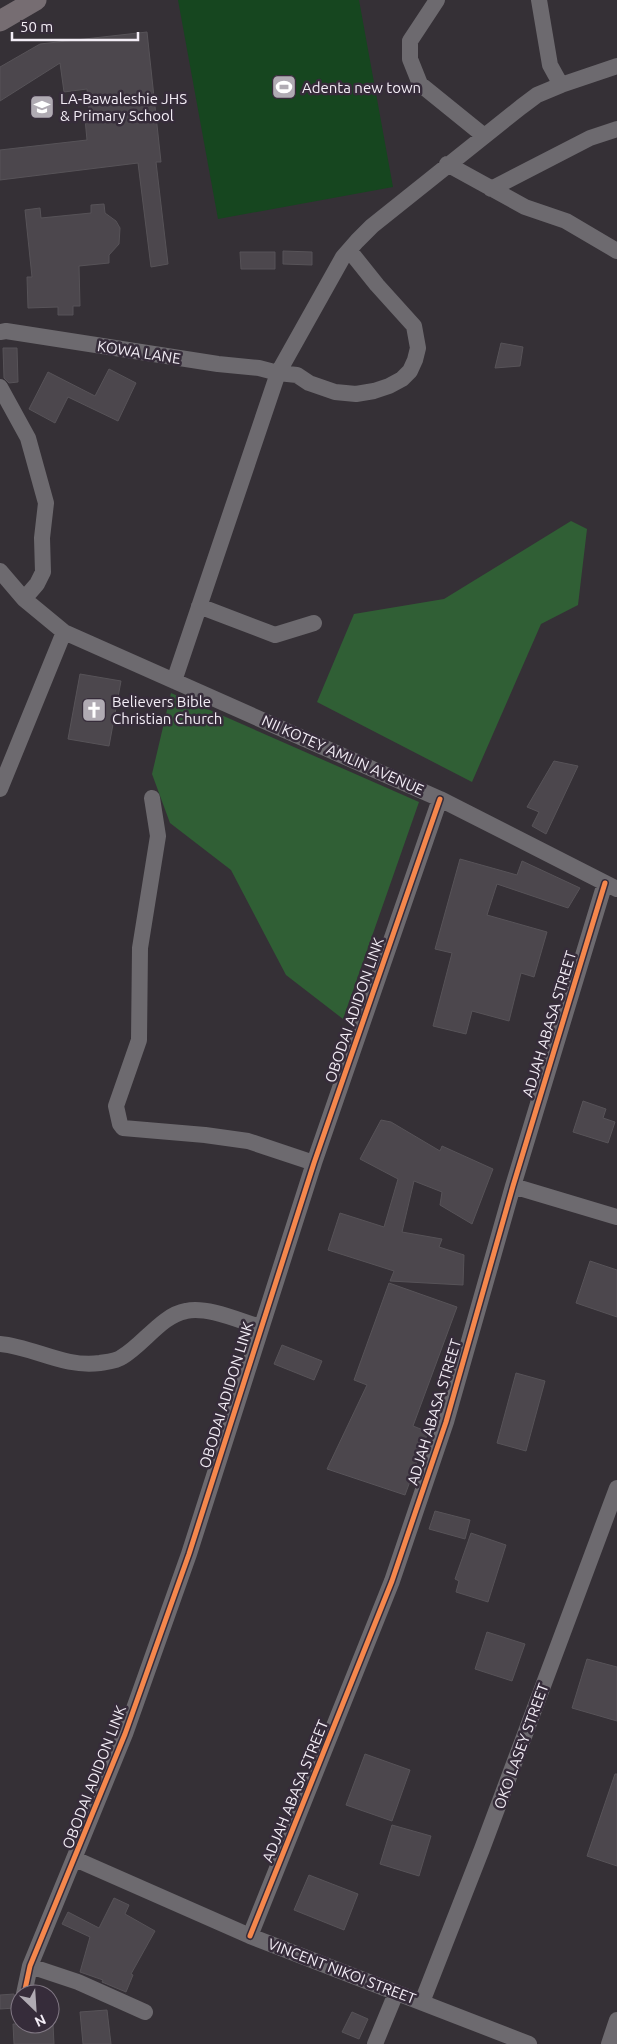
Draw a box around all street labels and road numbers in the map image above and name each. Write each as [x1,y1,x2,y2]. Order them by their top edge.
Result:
street label: KOWA LANE [96,337,182,367]
street label: NII KOTEY AMLIN AVENUE [259,712,427,798]
street label: OBODAI ADIDON LINK [321,935,387,1085]
street label: ADJAH ABASA STREET [519,948,580,1099]
street label: OBODAI ADIDON LINK [196,1320,256,1470]
street label: ADJAH ABASA STREET [404,1336,465,1487]
street label: OKO LASEY STREET [490,1680,552,1811]
street label: OBODAI ADIDON LINK [59,1703,129,1851]
street label: ADJAH ABASA STREET [259,1717,332,1865]
street label: VINCENT NIKOI STREET [266,1935,419,2007]

